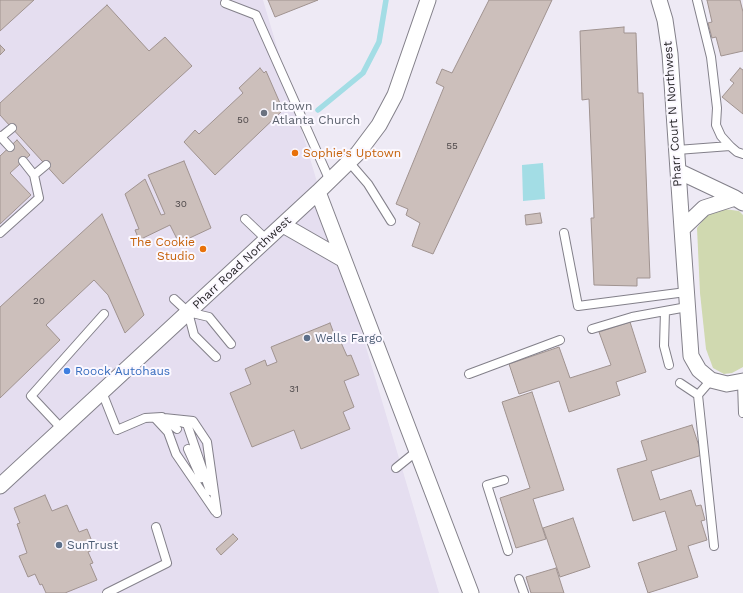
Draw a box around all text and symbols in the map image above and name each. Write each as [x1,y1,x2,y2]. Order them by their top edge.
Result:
street label: Pharr Court N Northwest [661,41,685,187]
place label: Intown Atlanta Church [272,99,360,127]
marker: Intown Atlanta Church [259,108,269,118]
house number: 50 [237,114,249,126]
house number: 55 [446,140,458,152]
place label: Sophie's Uptown [303,146,401,160]
marker: Sophie's Uptown [290,148,300,158]
house number: 30 [175,198,187,210]
street label: Pharr Road Northwest [190,213,294,313]
place label: The Cookie Studio [130,235,195,263]
marker: The Cookie Studio [198,244,208,254]
house number: 20 [33,295,45,307]
place label: Wells Fargo [315,331,382,345]
marker: Wells Fargo [302,333,312,343]
place label: Roock Autohaus [75,364,170,378]
marker: Roock Autohaus [62,366,72,376]
house number: 31 [289,383,299,395]
place label: SunTrust [67,538,118,552]
marker: SunTrust [54,540,64,550]

